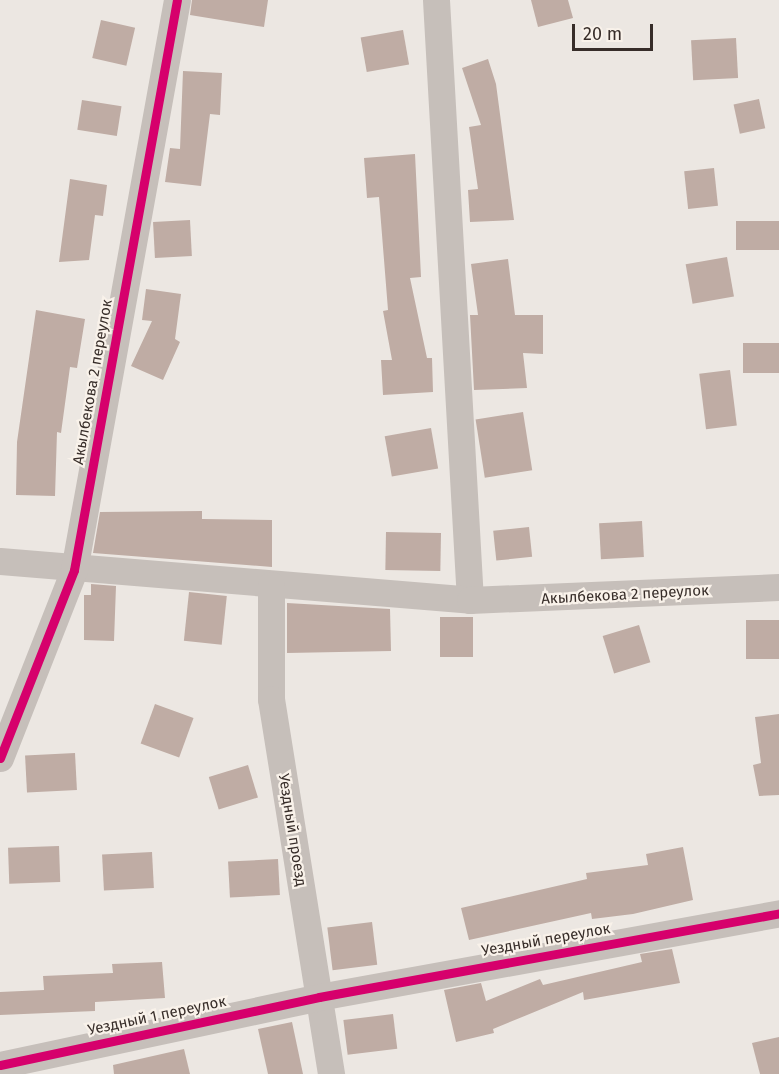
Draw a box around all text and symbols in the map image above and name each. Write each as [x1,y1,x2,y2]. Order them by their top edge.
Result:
scale bar [575,12,656,50]
text: 20 m [583,23,622,45]
street label: Акылбекова 2 переулок [70,298,116,466]
street label: Акылбекова 2 переулок [541,582,709,608]
street label: Уездный проезд [274,772,310,888]
street label: Уездный переулок [480,920,612,960]
street label: Уездный 1 переулок [86,993,228,1039]

